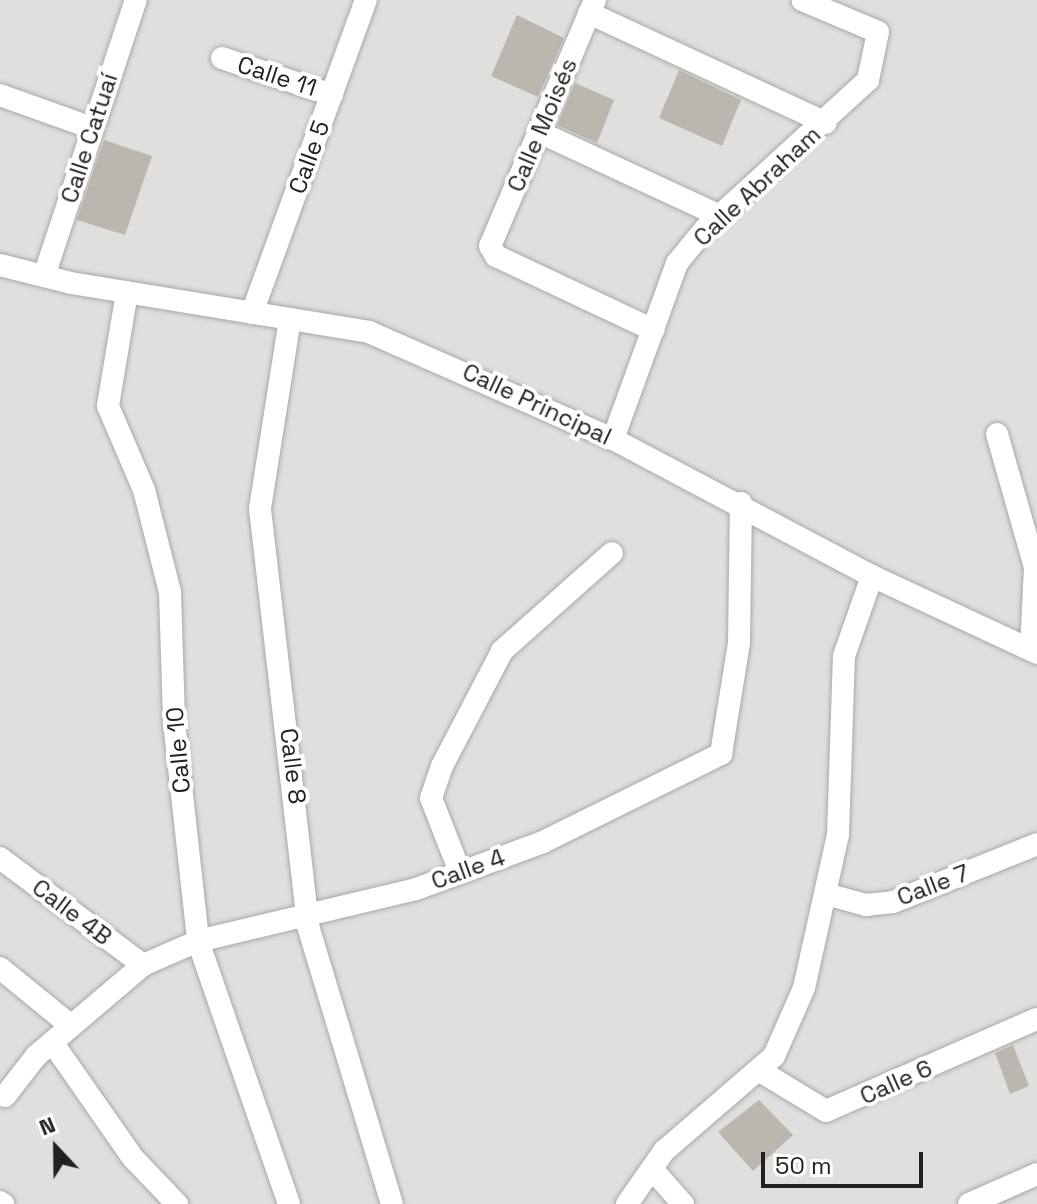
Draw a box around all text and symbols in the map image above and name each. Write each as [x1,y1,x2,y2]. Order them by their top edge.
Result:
street label: Calle 11 [234,50,320,102]
street label: Calle Moisés [501,54,583,196]
street label: Calle Catuaí [54,69,124,207]
street label: Calle 5 [283,116,335,198]
street label: Calle Abraham [687,120,827,252]
street label: Calle Principal [458,357,616,451]
street label: Calle 10 [160,706,196,794]
street label: Calle 8 [274,726,312,806]
street label: Calle 4 [427,842,509,896]
street label: Calle 7 [893,858,973,912]
street label: Calle 4B [27,873,117,951]
street label: Calle 6 [855,1053,937,1111]
north arrow [16,1108,96,1188]
text: N [35,1110,59,1141]
scale bar [765,1136,927,1186]
text: 50 m [775,1150,832,1181]

